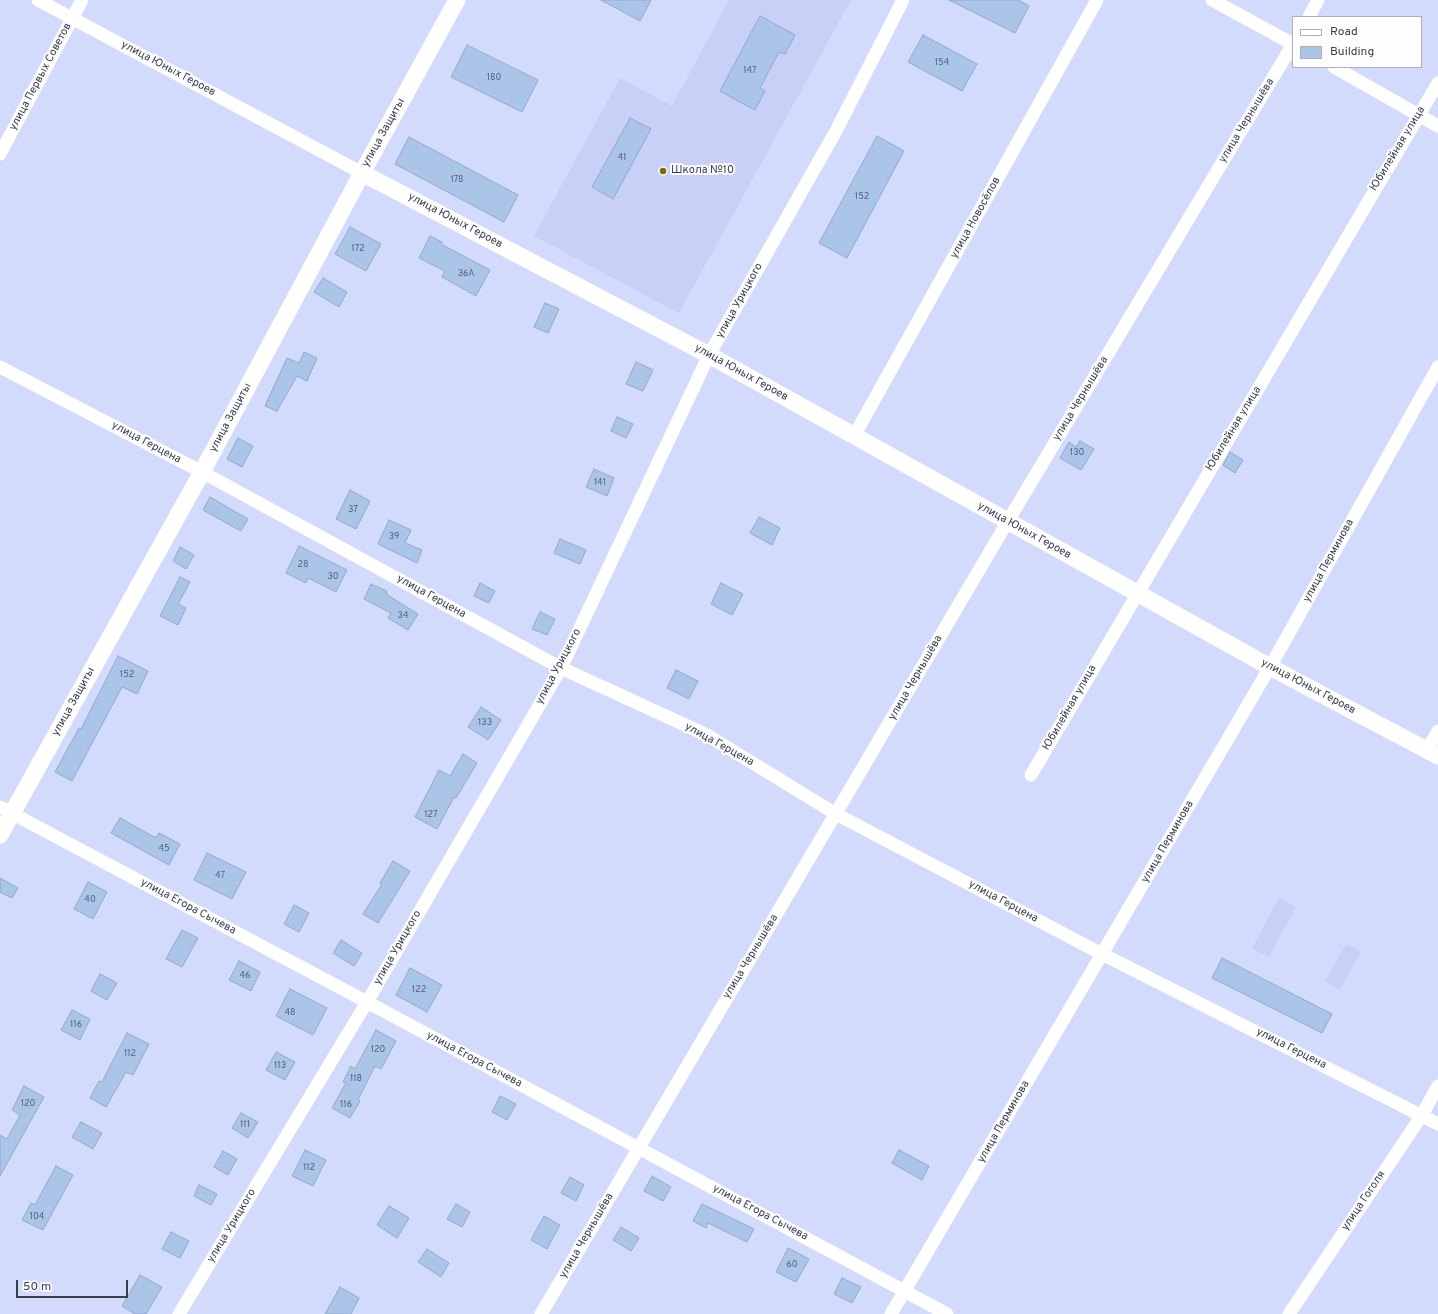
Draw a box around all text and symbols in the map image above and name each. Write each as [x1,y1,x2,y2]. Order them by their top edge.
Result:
legend [1292,16,1422,68]
street label: улица Первых Советов [7,21,75,133]
text: Road [1330,24,1358,40]
street label: улица Юных Героев [118,38,218,100]
text: Building [1330,44,1374,60]
house number: 154 [935,58,949,68]
house number: 147 [743,66,757,76]
house number: 180 [487,73,501,83]
street label: улица Чернышёва [1217,76,1277,166]
street label: улица Защиты [360,96,408,170]
street label: Юбилейная улица [1368,104,1428,194]
house number: 41 [618,153,626,163]
place label: Школа №10 [671,164,734,178]
marker: Школа №10 [658,166,668,176]
house number: 178 [450,175,464,185]
street label: улица Новосёлов [948,175,1004,261]
street label: улица Юных Героев [405,190,505,252]
house number: 152 [855,192,869,202]
house number: 172 [351,244,365,254]
street label: улица Урицкого [714,261,766,341]
house number: 36А [458,269,474,279]
street label: улица Юных Героев [692,342,790,404]
street label: улица Чернышёва [1051,354,1111,444]
street label: улица Защиты [207,381,255,455]
street label: Юбилейная улица [1204,384,1264,474]
street label: улица Герцена [109,419,183,467]
house number: 130 [1070,448,1084,458]
house number: 141 [594,478,606,488]
street label: улица Юных Героев [975,500,1073,562]
house number: 37 [348,505,358,515]
street label: улица Перминова [1301,517,1357,605]
house number: 39 [389,532,399,542]
house number: 28 [297,560,309,570]
house number: 30 [327,572,339,582]
street label: улица Герцена [394,573,468,621]
house number: 34 [397,611,409,621]
street label: улица Урицкого [533,627,585,707]
street label: улица Чернышёва [886,633,946,723]
street label: улица Юных Героев [1258,656,1358,718]
street label: Юбилейная улица [1040,663,1100,753]
street label: улица Защиты [50,665,98,739]
house number: 152 [120,670,134,680]
house number: 133 [478,718,492,728]
street label: улица Герцена [682,721,756,769]
street label: улица Перминова [1139,798,1197,886]
house number: 127 [424,810,438,820]
house number: 45 [158,844,170,854]
house number: 47 [215,871,225,881]
street label: улица Егора Сычева [138,876,238,938]
street label: улица Герцена [966,878,1040,926]
house number: 40 [84,895,96,905]
street label: улица Урицкого [371,908,425,988]
street label: улица Чернышёва [721,912,781,1002]
house number: 46 [240,971,250,981]
house number: 122 [412,985,426,995]
house number: 48 [284,1008,296,1018]
house number: 116 [70,1020,82,1030]
street label: улица Герцена [1254,1026,1328,1072]
street label: улица Егора Сычева [424,1029,524,1091]
house number: 120 [371,1045,385,1055]
house number: 112 [124,1049,136,1059]
house number: 113 [274,1061,286,1071]
house number: 118 [350,1074,362,1084]
street label: улица Перминова [975,1078,1033,1166]
house number: 120 [21,1099,35,1109]
house number: 116 [340,1100,352,1110]
house number: 111 [240,1120,250,1130]
house number: 112 [303,1163,315,1173]
street label: улица Гоголя [1339,1169,1389,1233]
street label: улица Егора Сычева [710,1182,810,1244]
street label: улица Урицкого [205,1187,259,1265]
street label: улица Чернышёва [557,1191,617,1281]
house number: 104 [30,1212,44,1222]
house number: 60 [786,1260,798,1270]
scale bar [18,1272,130,1298]
text: 50 m [23,1279,51,1295]

